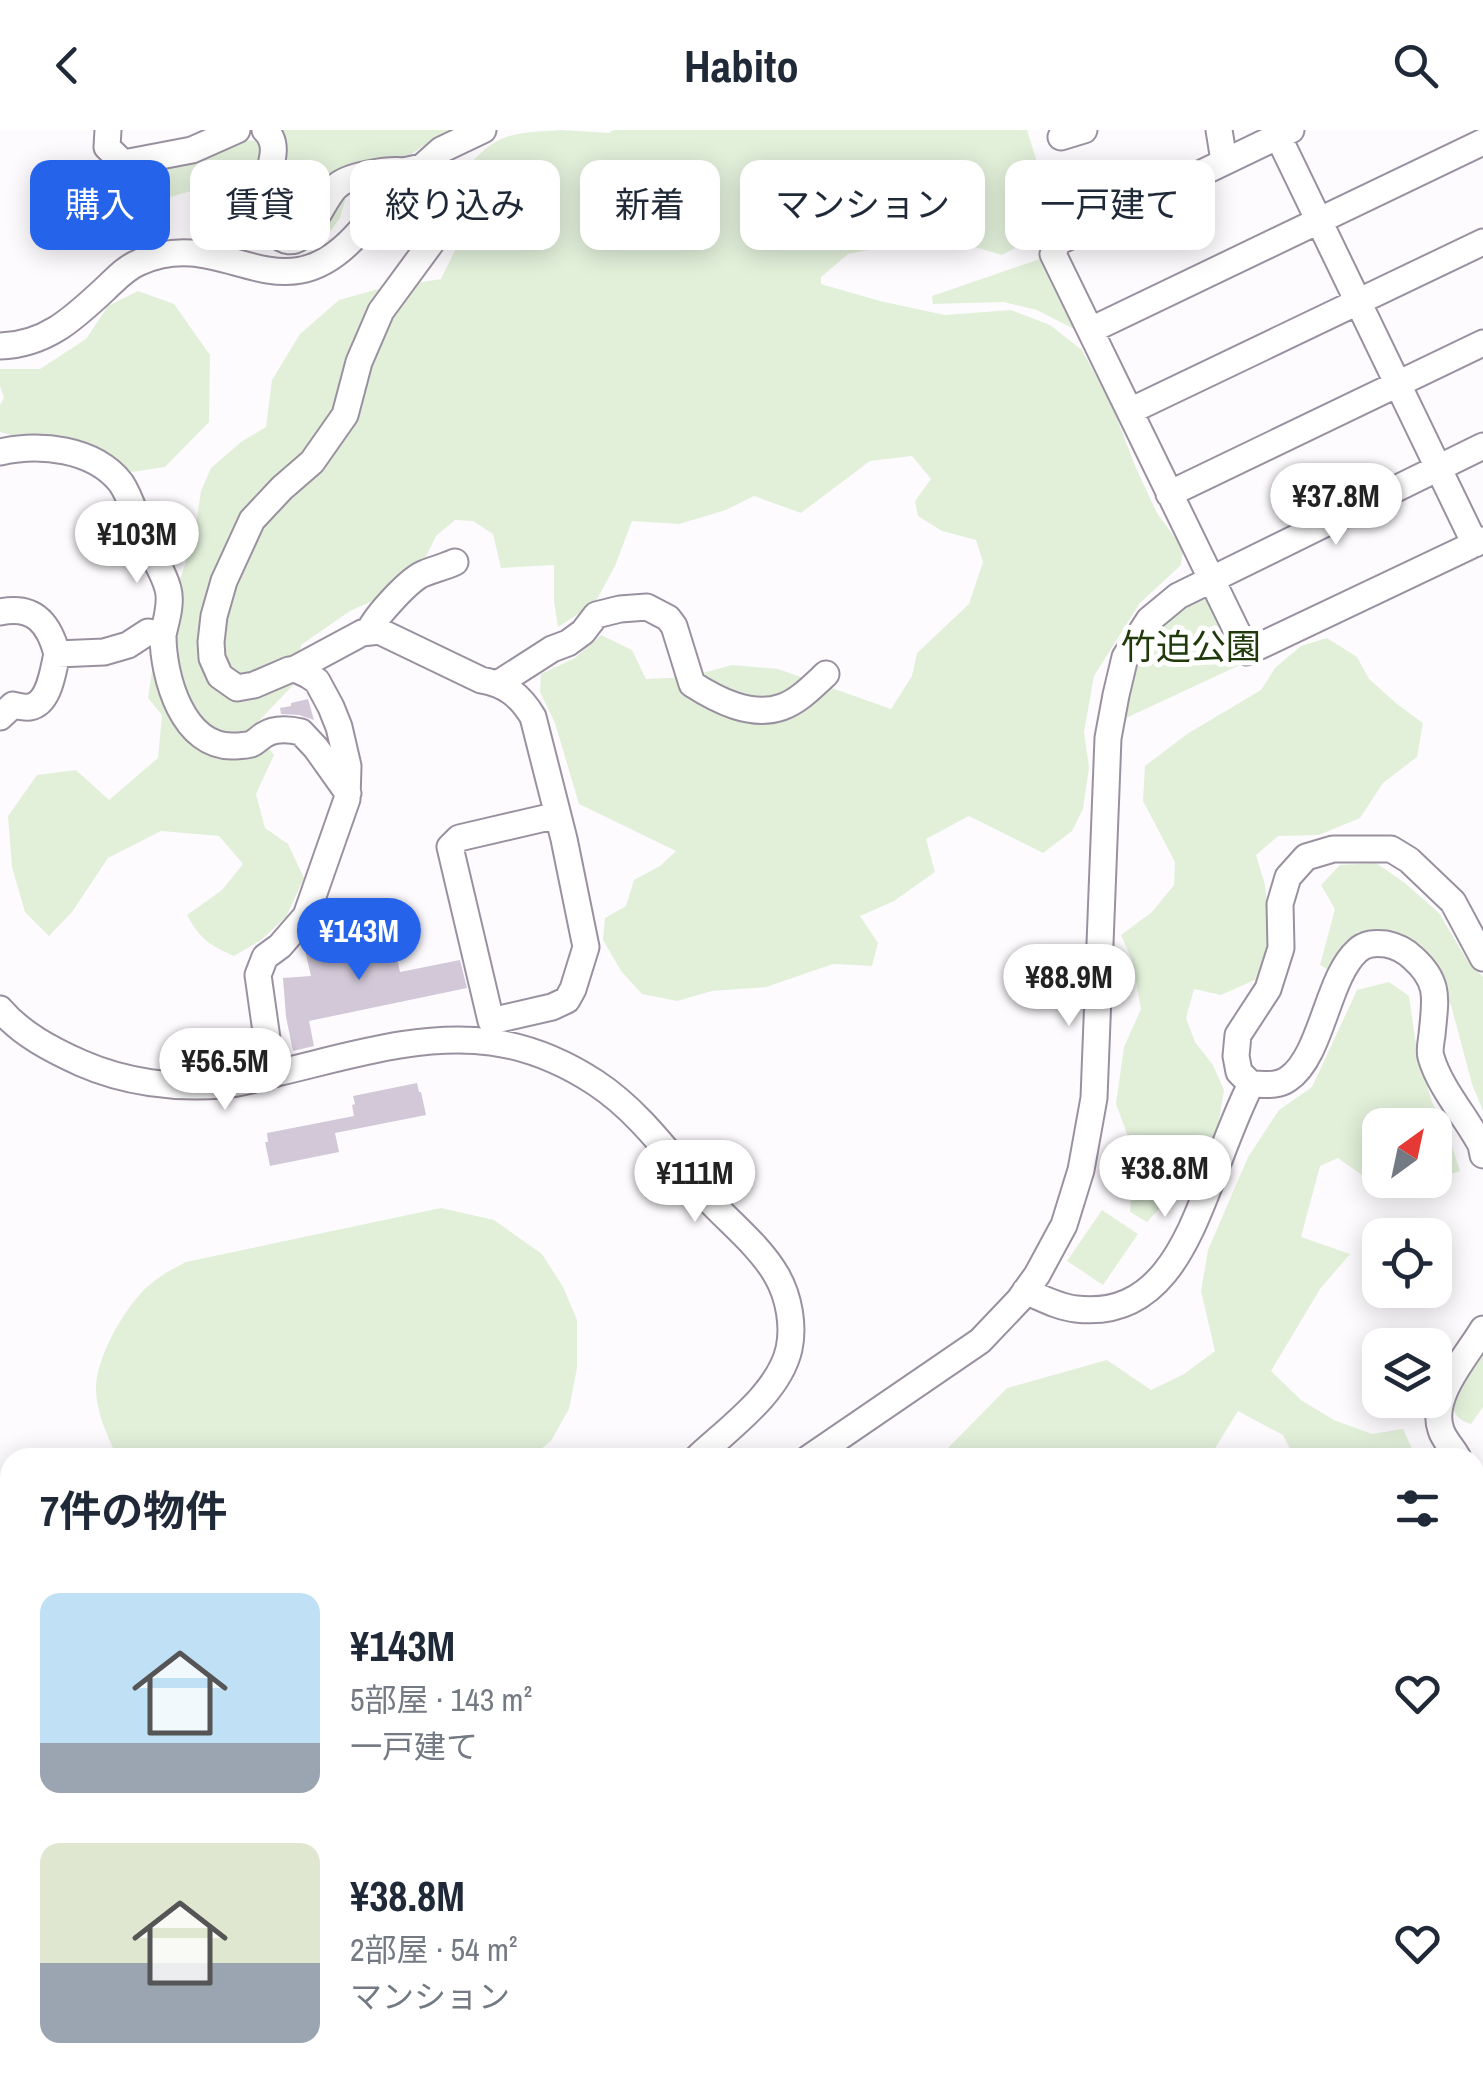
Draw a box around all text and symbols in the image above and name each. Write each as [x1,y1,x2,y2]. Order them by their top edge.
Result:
text: Habito [684,35,799,96]
icon: back [40,38,95,93]
icon: search [1388,38,1443,93]
chip: 購入 [30,160,170,250]
chip: 賃貸 [190,160,330,250]
chip: 絞り込み [350,160,560,250]
chip: 新着 [580,160,720,250]
chip: マンション [740,160,985,250]
chip: 一戸建て [1005,160,1215,250]
pin: ¥37.8M [1255,463,1417,548]
text: ¥37.8M [1292,474,1380,517]
pin: ¥103M [67,501,207,586]
text: ¥103M [97,512,177,555]
park label: 竹迫公園 [1121,623,1261,670]
pin: ¥143M [289,898,429,983]
text: ¥143M [319,909,399,952]
pin: ¥88.9M [988,944,1150,1029]
text: ¥88.9M [1025,955,1113,998]
pin: ¥56.5M [144,1028,306,1113]
text: ¥56.5M [181,1039,269,1082]
north arrow [1362,1108,1452,1198]
map controls [1362,1108,1452,1418]
pin: ¥38.8M [1084,1135,1246,1220]
pin: ¥111M [625,1140,765,1225]
text: ¥38.8M [1121,1146,1209,1189]
text: ¥111M [656,1151,734,1194]
button: locate [1362,1218,1452,1308]
button: layers [1362,1328,1452,1418]
icon: filters [1390,1481,1445,1536]
text: 7件の物件 [40,1483,227,1539]
text: ¥143M [350,1618,455,1674]
icon: home [120,1633,240,1753]
icon: heart [1390,1666,1445,1721]
text: 5部屋 · 143 m² [350,1678,532,1721]
text: 一戸建て [350,1725,478,1768]
text: ¥38.8M [350,1868,465,1924]
icon: home [120,1883,240,2003]
icon: heart [1390,1916,1445,1971]
text: 2部屋 · 54 m² [350,1928,518,1971]
text: マンション [350,1975,510,2018]

